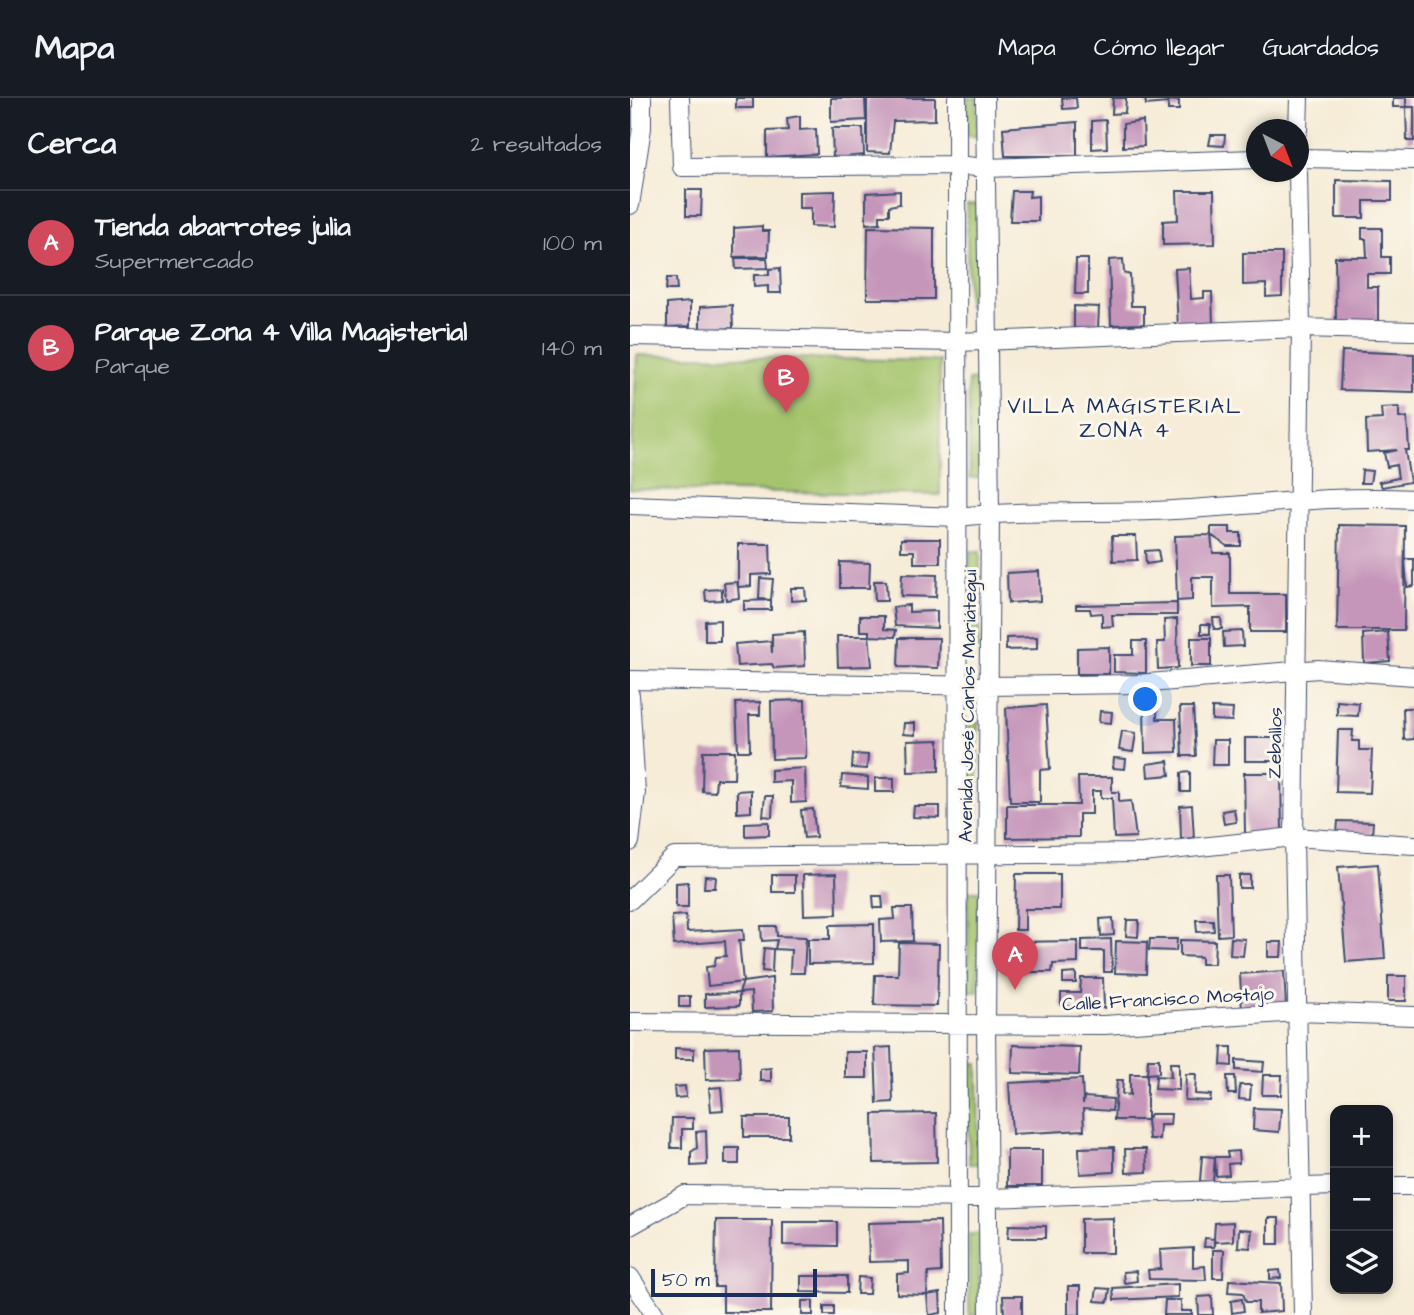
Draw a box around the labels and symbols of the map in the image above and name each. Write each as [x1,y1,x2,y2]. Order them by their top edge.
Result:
north arrow [1246,119,1309,182]
pin: B [763,355,809,413]
district label: VILLA MAGISTERIAL ZONA 4 [1008,392,1242,445]
street label: Avenida José Carlos Mariátegui [953,569,985,843]
your location [1128,682,1162,716]
street label: Zeballos [1261,707,1290,779]
pin: A [992,932,1038,990]
street label: Calle Francisco Mostajo [1062,980,1275,1019]
scale bar [651,1266,817,1298]

